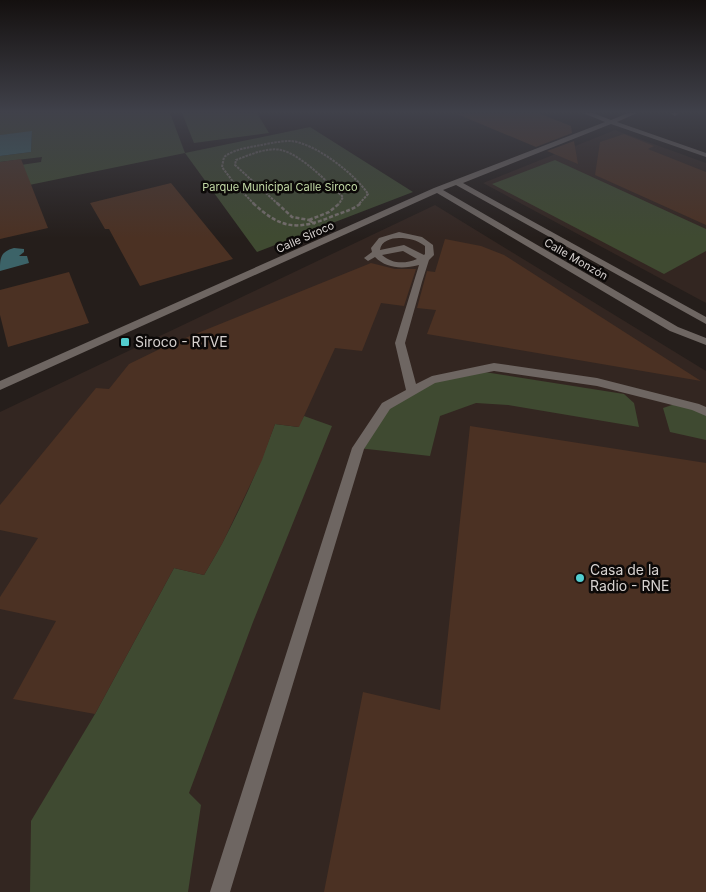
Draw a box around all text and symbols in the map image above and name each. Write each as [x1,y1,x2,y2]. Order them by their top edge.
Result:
park label: Parque Municipal Calle Siroco [202,180,358,194]
street label: Calle Siroco [274,218,337,256]
street label: Calle Monzón [542,235,610,283]
place label: Siroco - RTVE [135,333,228,350]
marker: Siroco - RTVE [119,336,131,348]
place label: Casa de la Radio - RNE [590,561,669,594]
marker: Casa de la Radio - RNE [574,572,586,584]

